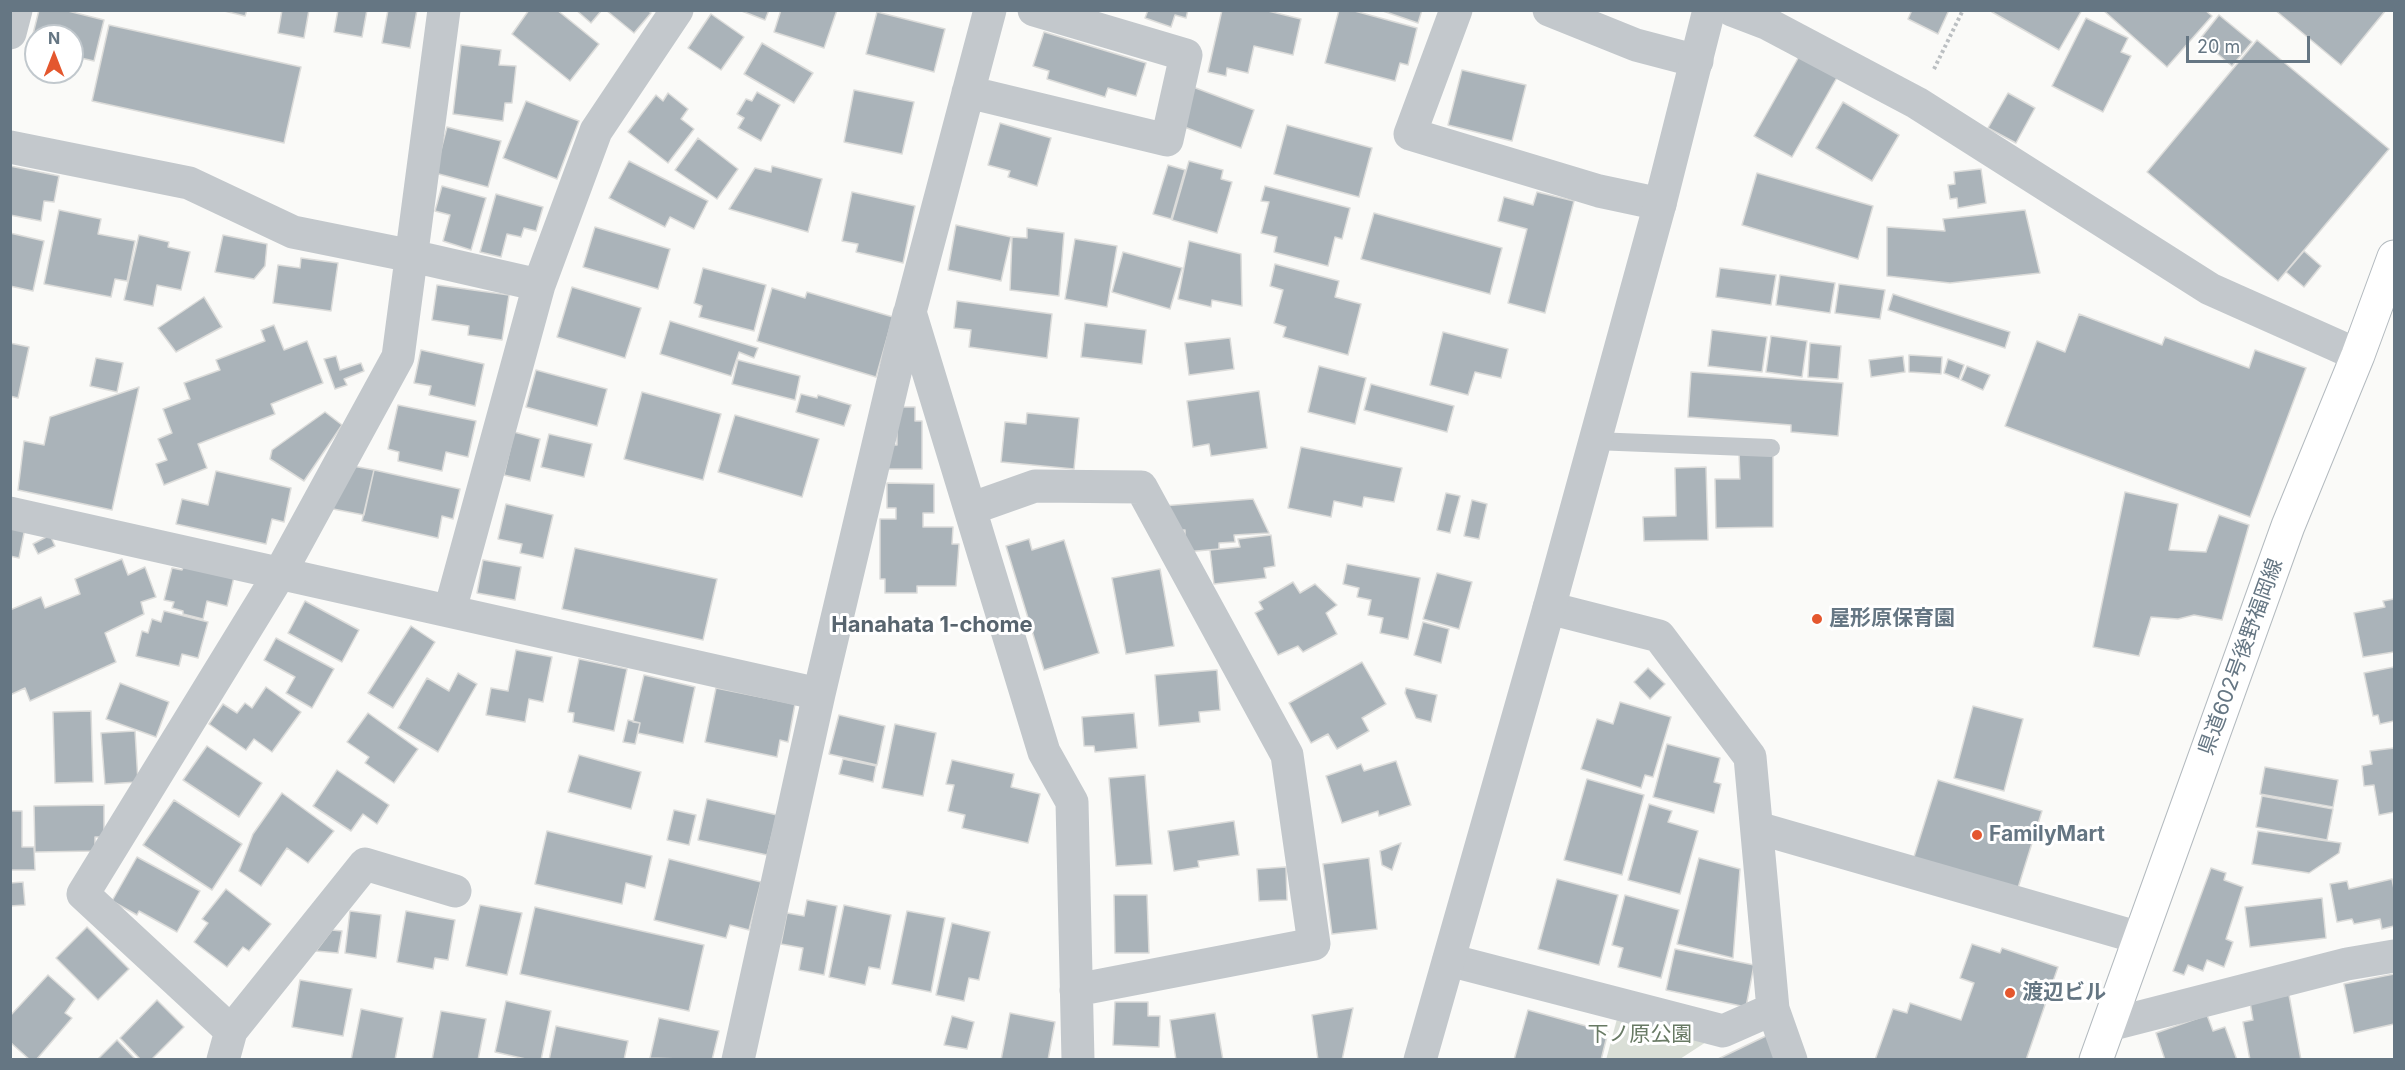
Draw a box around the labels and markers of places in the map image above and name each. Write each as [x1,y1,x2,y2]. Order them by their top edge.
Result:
place label: 屋形原保育園 [1829,606,1955,632]
marker: 屋形原保育園 [1810,612,1824,626]
place label: FamilyMart [1989,822,2105,848]
marker: FamilyMart [1970,828,1984,842]
place label: 渡辺ビル [2022,980,2106,1006]
marker: 渡辺ビル [2003,986,2017,1000]

